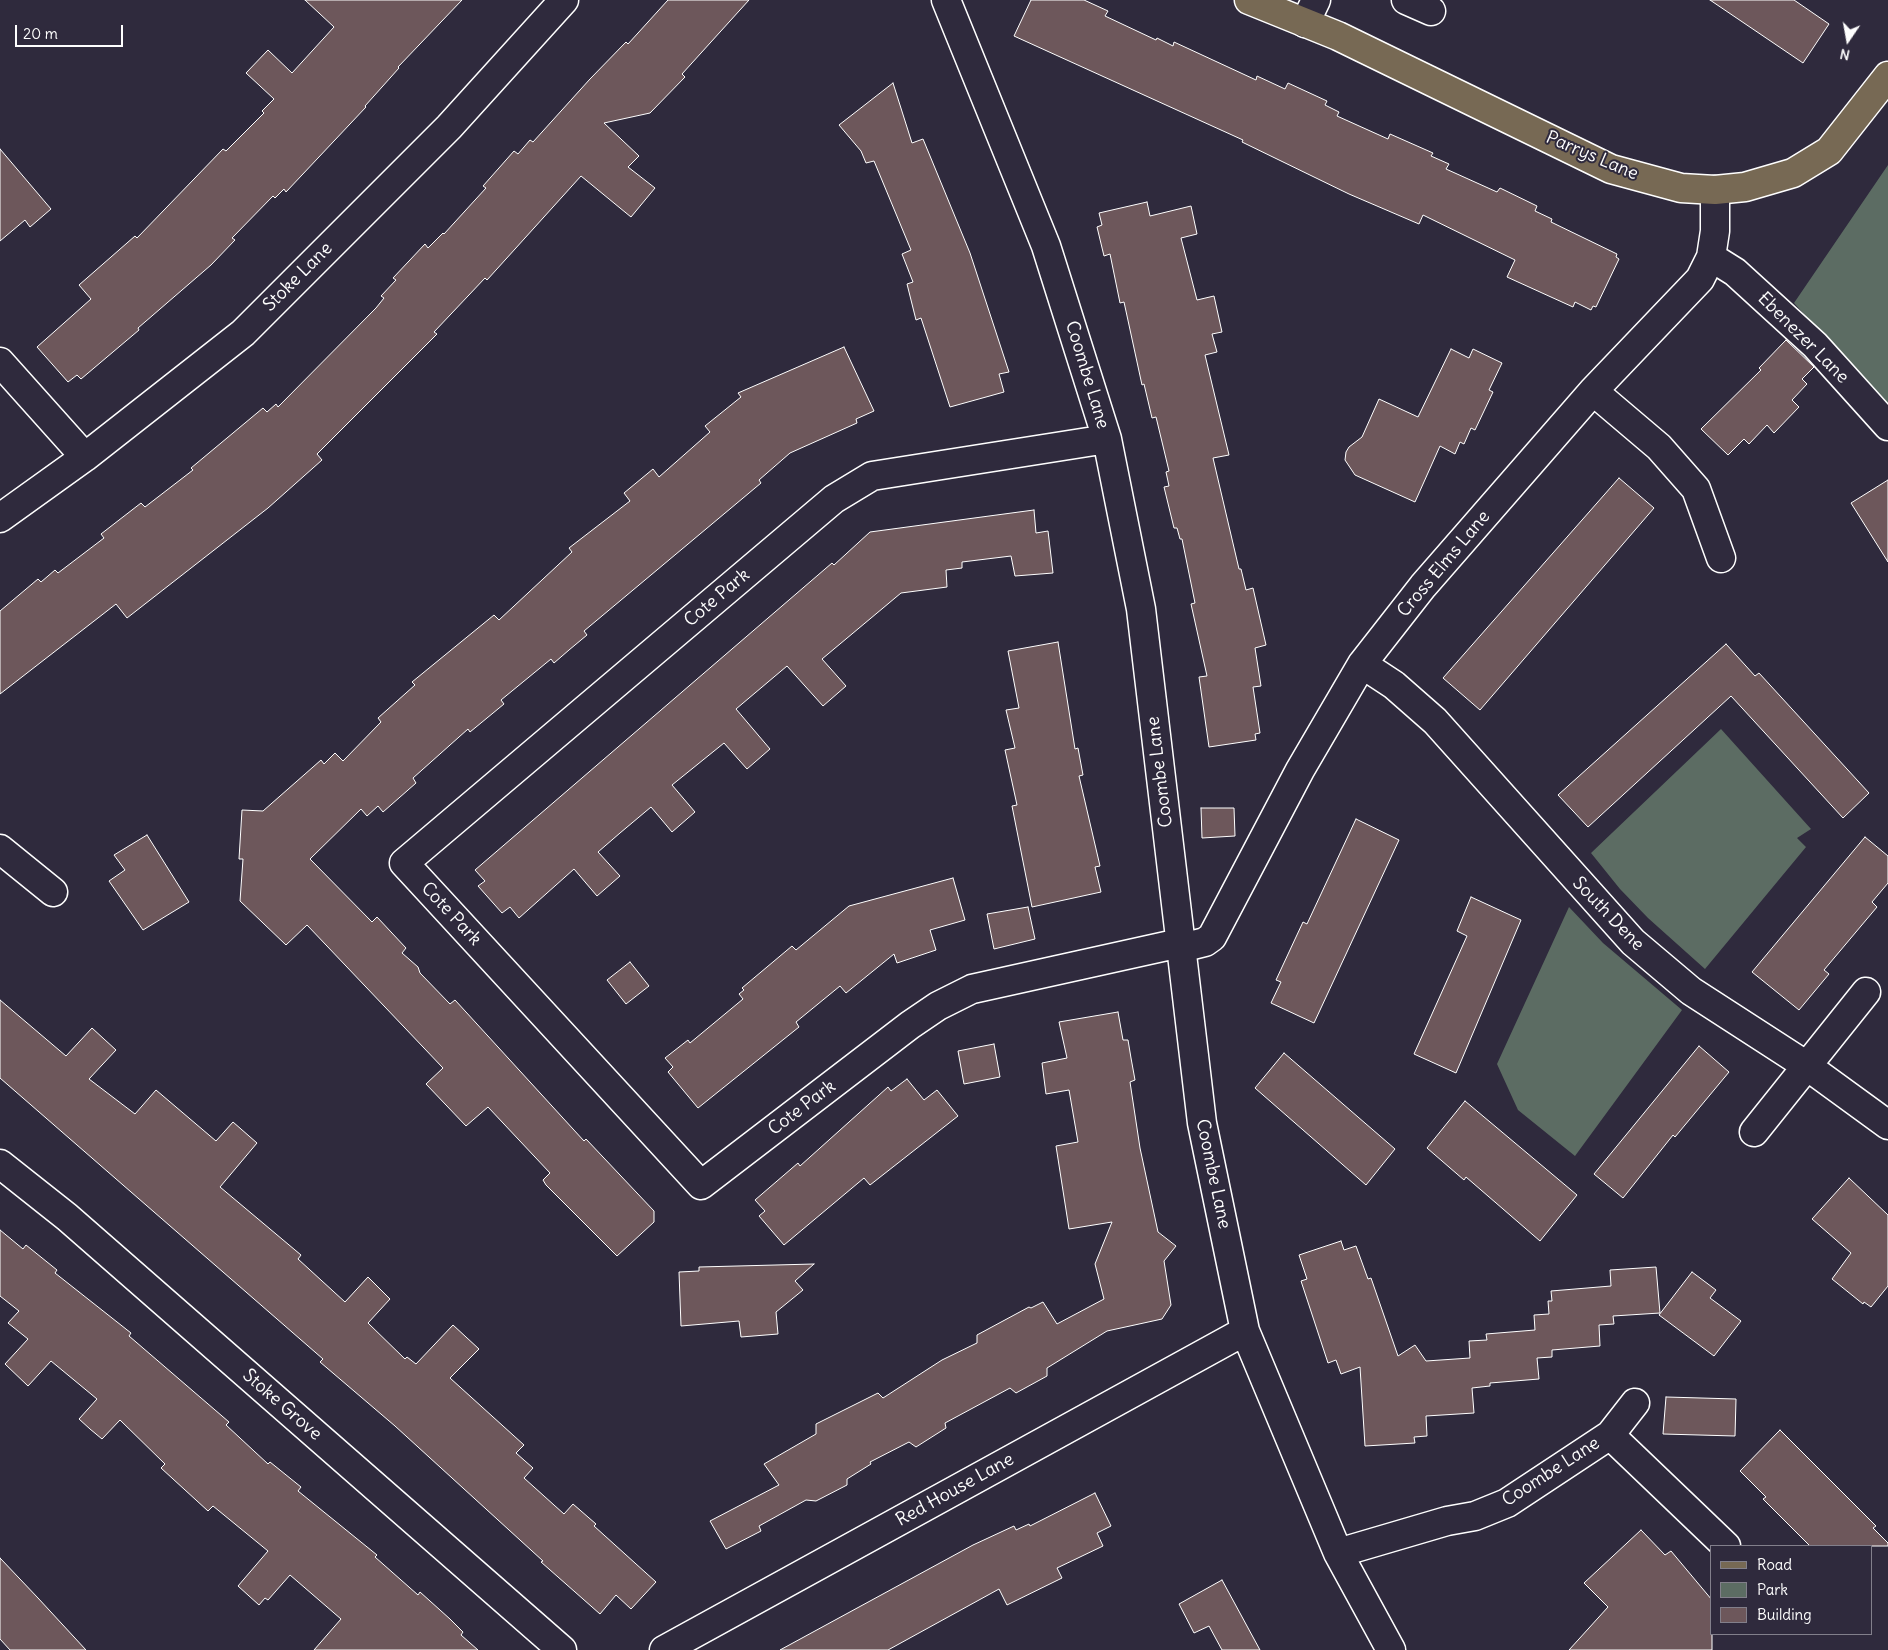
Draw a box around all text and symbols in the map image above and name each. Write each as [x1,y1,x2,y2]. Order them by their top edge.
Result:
scale bar [18,15,125,47]
north arrow [1823,15,1873,65]
text: 20 m [23,24,58,43]
text: N [1838,45,1851,64]
street label: Parrys Lane [1543,127,1641,185]
street label: Stoke Lane [259,238,337,316]
street label: Ebenezer Lane [1753,288,1853,388]
street label: Coombe Lane [1060,318,1114,432]
street label: Cross Elms Lane [1393,506,1495,622]
street label: Cote Park [680,564,754,632]
street label: Coombe Lane [1142,715,1178,829]
street label: South Dene [1568,873,1648,955]
street label: Cote Park [416,878,486,950]
street label: Cote Park [764,1076,840,1140]
street label: Coombe Lane [1191,1117,1235,1231]
street label: Stoke Grove [238,1365,326,1445]
street label: Coombe Lane [1498,1433,1604,1511]
street label: Red House Lane [892,1449,1018,1531]
legend [1710,1545,1873,1635]
text: Road [1757,1555,1792,1574]
text: Park [1757,1580,1788,1599]
text: Building [1757,1605,1812,1624]

